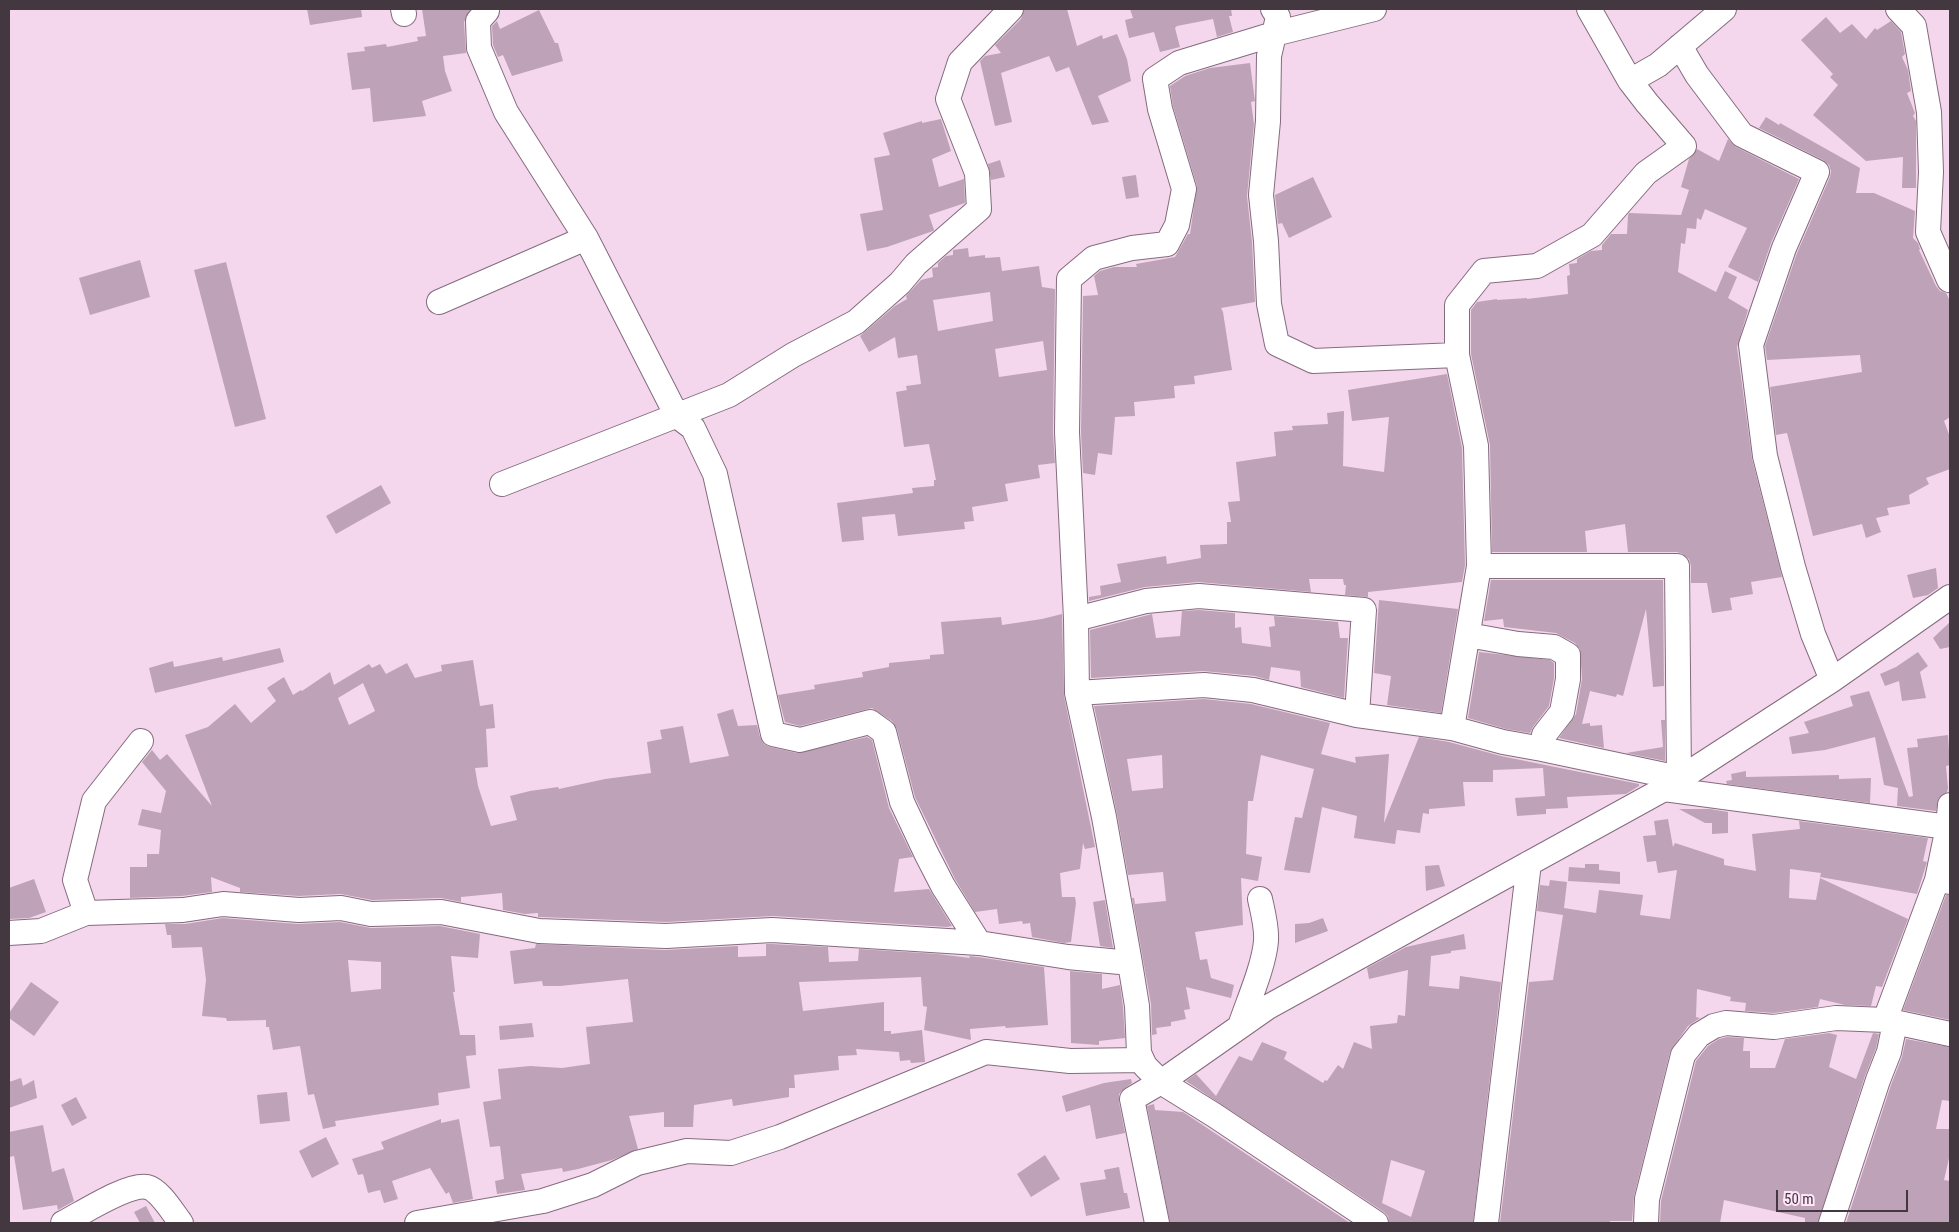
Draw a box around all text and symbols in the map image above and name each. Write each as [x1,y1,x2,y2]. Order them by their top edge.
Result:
scale bar [1779,1180,1912,1212]
text: 50 m [1784,1190,1814,1208]

